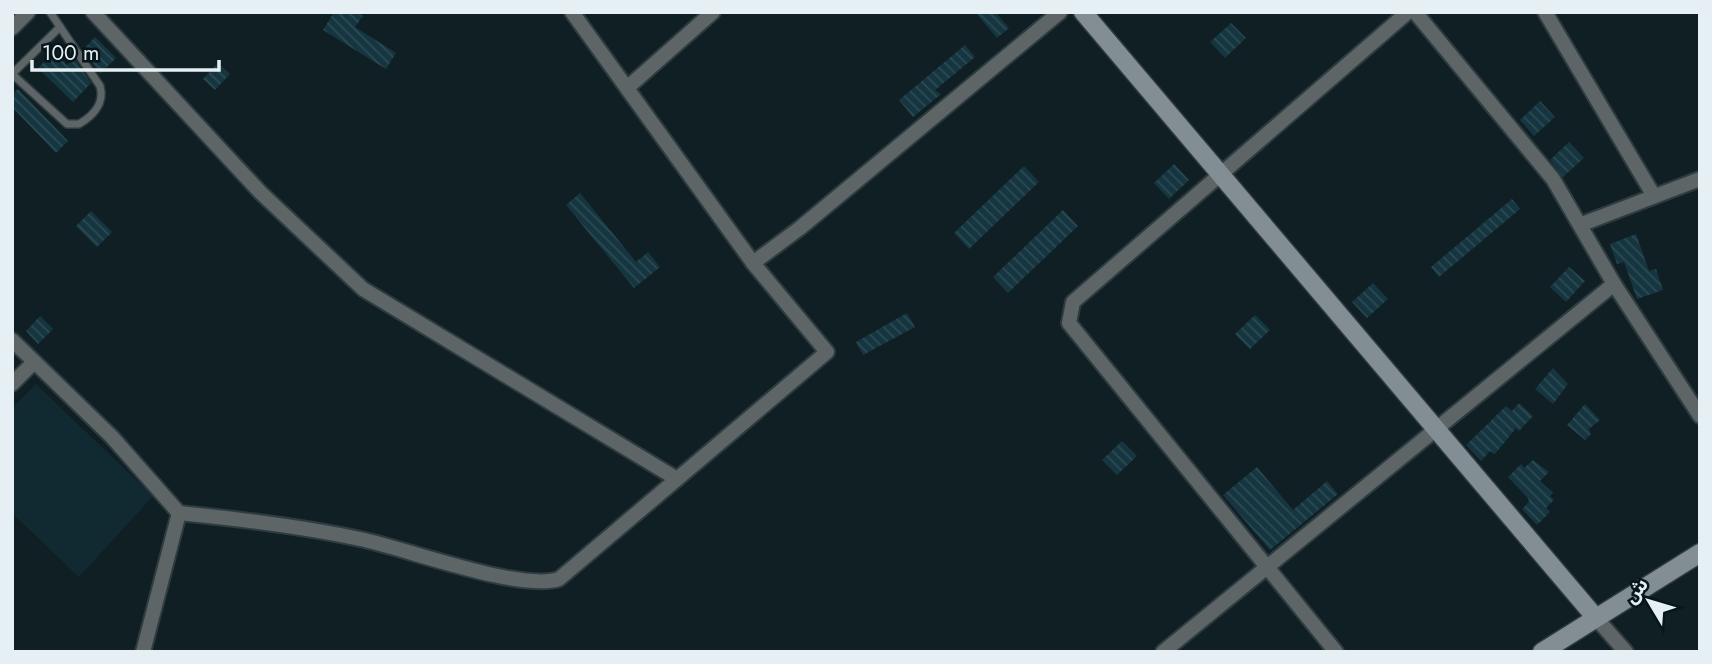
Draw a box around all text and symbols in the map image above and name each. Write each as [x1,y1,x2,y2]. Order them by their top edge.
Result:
scale bar [32,28,219,72]
text: 100 m [42,38,99,68]
north arrow [1614,566,1684,636]
text: ش [1617,572,1655,609]

